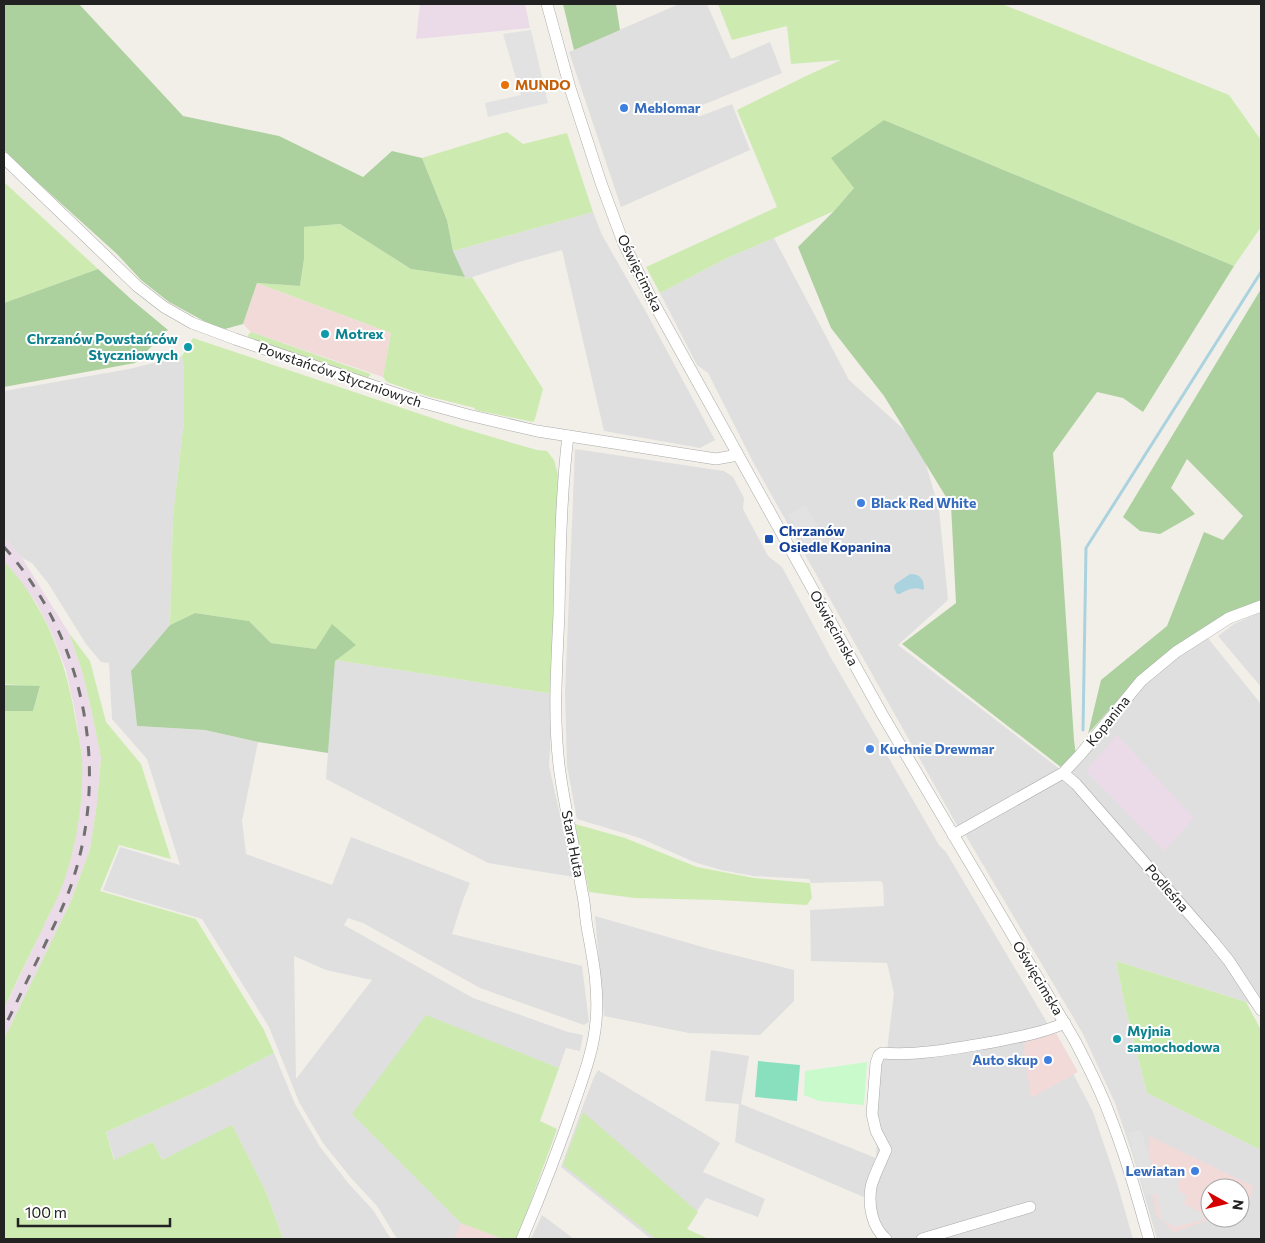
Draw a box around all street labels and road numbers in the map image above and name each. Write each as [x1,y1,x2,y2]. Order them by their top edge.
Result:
street label: Oświęcimska [614,231,666,314]
street label: Powstańców Styczniowych [256,339,424,411]
street label: Oświęcimska [807,587,862,669]
street label: Kopanina [1082,692,1133,749]
street label: Stara Huta [559,809,588,879]
street label: Podleśna [1142,860,1193,915]
street label: Oświęcimska [1010,937,1067,1018]

